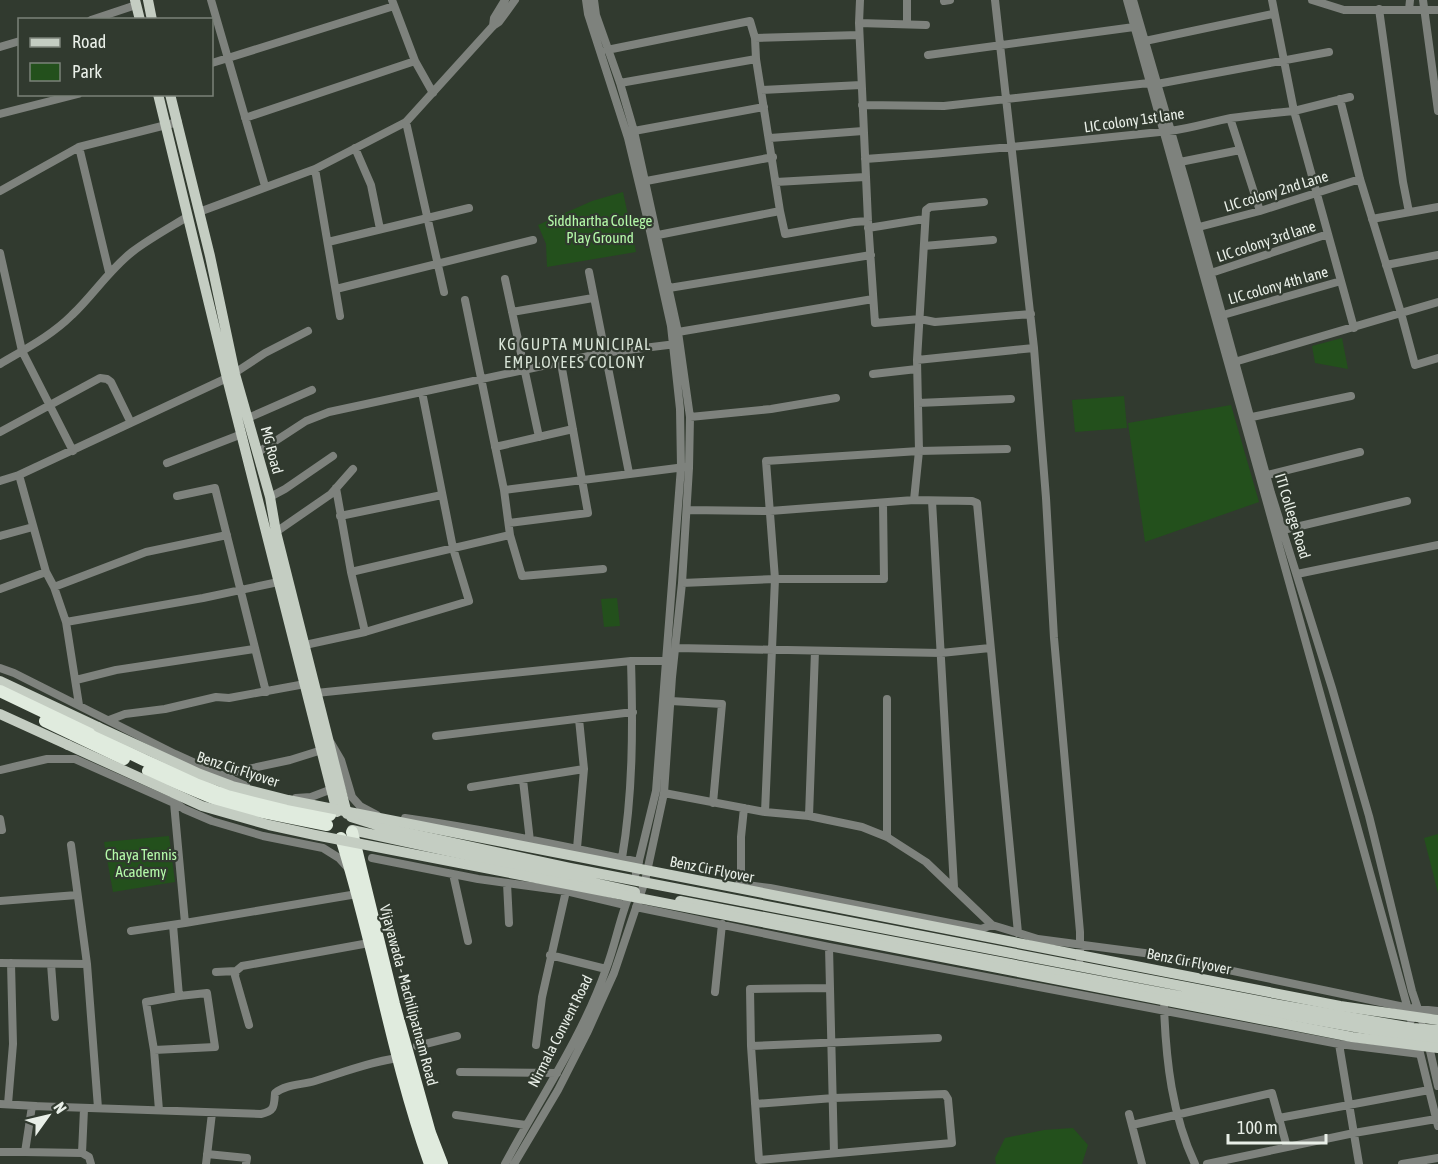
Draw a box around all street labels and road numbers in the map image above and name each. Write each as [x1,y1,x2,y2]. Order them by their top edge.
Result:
street label: LIC colony 1st lane [1083,105,1185,135]
street label: LIC colony 2nd Lane [1222,167,1330,215]
street label: LIC colony 3rd lane [1214,217,1318,265]
street label: LIC colony 4th lane [1226,263,1330,307]
street label: MG Road [257,424,287,476]
street label: ITI College Road [1272,471,1314,561]
street label: Benz Cir Flyover [195,748,282,790]
street label: Benz Cir Flyover [668,853,756,886]
street label: Vijayawada - Machilipatnam Road [377,903,441,1087]
street label: Benz Cir Flyover [1145,945,1233,978]
street label: Nirmala Convent Road [524,972,596,1090]

